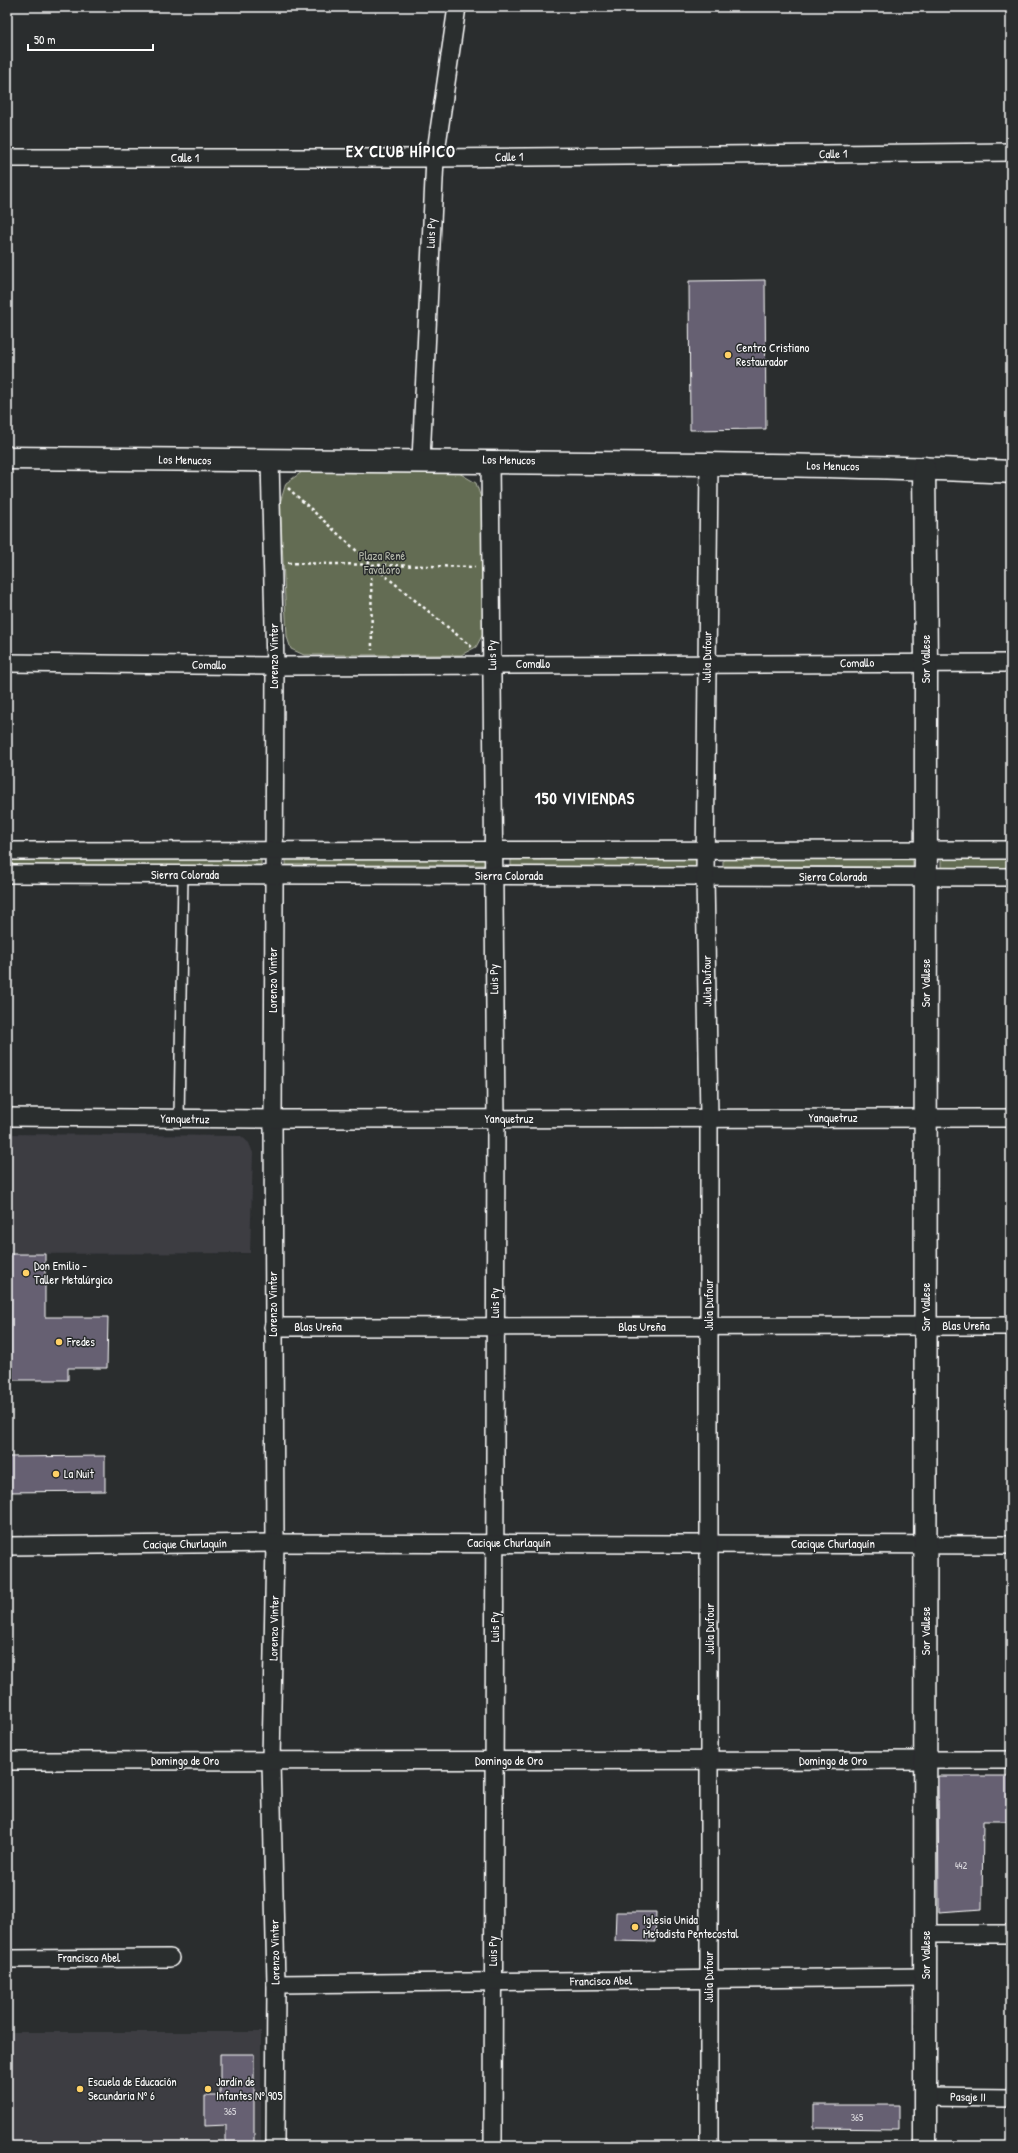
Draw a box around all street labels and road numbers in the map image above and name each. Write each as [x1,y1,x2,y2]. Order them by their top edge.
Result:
street label: Calle 1 [819,145,847,162]
street label: Calle 1 [495,148,523,165]
street label: Calle 1 [171,149,199,166]
street label: Luis Py [421,218,440,248]
street label: Los Menucos [158,451,212,468]
street label: Los Menucos [482,451,536,468]
street label: Los Menucos [806,457,860,474]
street label: Lorenzo Vinter [265,623,282,689]
street label: Julia Dufour [698,631,715,683]
street label: Sor Vallese [917,635,934,683]
street label: Luis Py [483,640,500,670]
street label: Comallo [840,654,874,671]
street label: Comallo [516,655,550,672]
street label: Comallo [192,656,226,673]
street label: Sierra Colorada [151,866,219,883]
street label: Sierra Colorada [475,867,543,884]
street label: Sierra Colorada [799,868,867,885]
street label: Lorenzo Vinter [264,947,281,1013]
street label: Julia Dufour [698,955,715,1007]
street label: Sor Vallese [917,959,934,1007]
street label: Luis Py [485,964,502,994]
street label: Yanquetruz [808,1109,858,1126]
street label: Yanquetruz [160,1110,210,1127]
street label: Yanquetruz [484,1110,534,1127]
street label: Lorenzo Vinter [264,1271,281,1337]
street label: Julia Dufour [700,1279,717,1331]
street label: Sor Vallese [917,1283,934,1331]
street label: Luis Py [486,1288,503,1318]
street label: Blas Ureña [942,1317,990,1334]
street label: Blas Ureña [294,1318,342,1335]
street label: Blas Ureña [618,1318,666,1335]
street label: Cacique Churlaquín [143,1534,227,1553]
street label: Cacique Churlaquín [467,1534,551,1551]
street label: Cacique Churlaquín [791,1535,875,1552]
street label: Lorenzo Vinter [264,1595,283,1661]
street label: Julia Dufour [701,1603,718,1655]
street label: Sor Vallese [917,1607,934,1655]
street label: Luis Py [486,1612,503,1642]
street label: Domingo de Oro [151,1752,219,1769]
street label: Domingo de Oro [475,1752,543,1769]
street label: Domingo de Oro [799,1752,867,1769]
street label: Lorenzo Vinter [265,1919,284,1985]
street label: Sor Vallese [917,1931,934,1979]
street label: Luis Py [484,1936,501,1966]
street label: Francisco Abel [57,1949,121,1966]
street label: Julia Dufour [700,1951,717,2003]
street label: Francisco Abel [569,1971,633,1990]
street label: Pasaje II [950,2088,986,2105]

